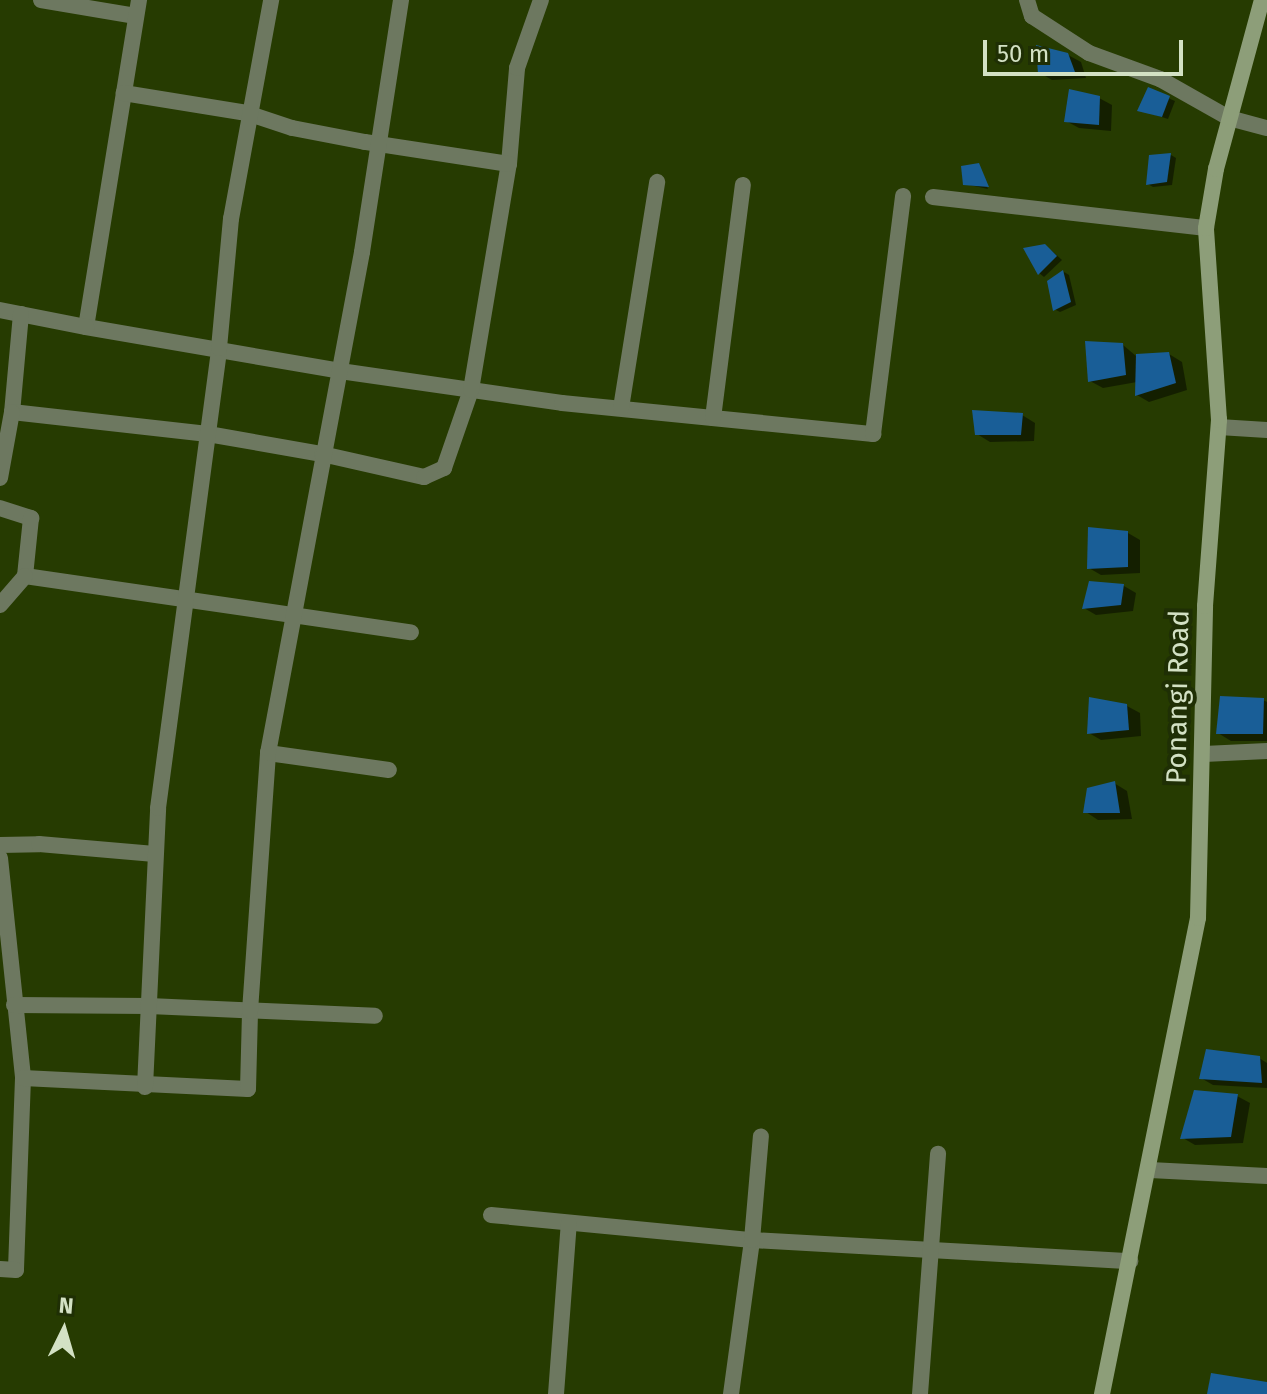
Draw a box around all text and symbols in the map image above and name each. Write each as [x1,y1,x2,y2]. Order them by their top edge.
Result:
scale bar [987,24,1187,74]
text: 50 m [997,40,1049,68]
street label: Ponangi Road [1160,610,1196,784]
north arrow [24,1290,104,1370]
text: N [58,1292,75,1320]

